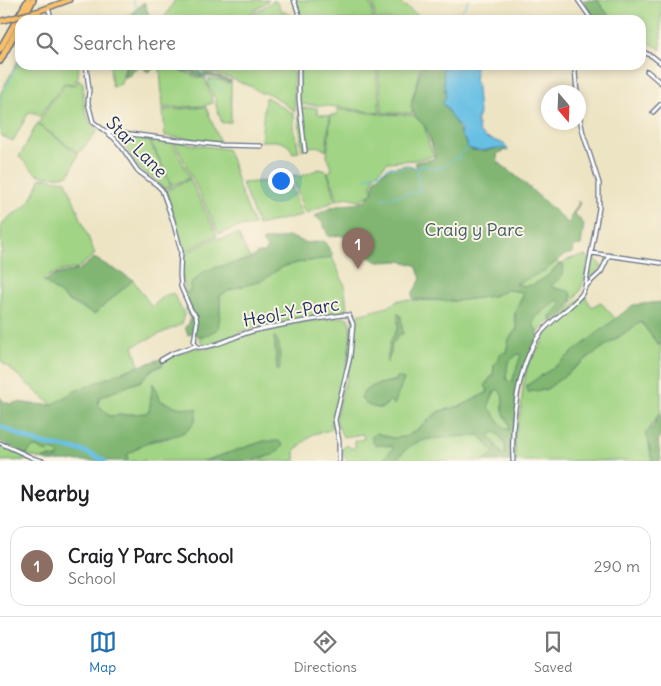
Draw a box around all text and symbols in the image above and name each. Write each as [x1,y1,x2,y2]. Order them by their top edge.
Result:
search box [15,15,646,70]
icon: search [33,29,61,57]
text: Search here [73,31,176,55]
north arrow [541,85,586,130]
street label: Star Lane [101,111,173,183]
your location [268,168,294,194]
park label: Craig y Parc [424,218,524,241]
pin: 1 [342,228,374,269]
street label: Heol-Y-Parc [241,292,341,332]
text: Nearby [20,480,90,507]
text: Craig Y Parc School [68,544,234,568]
text: 1 [34,556,40,576]
text: 290 m [594,556,640,576]
text: School [68,568,116,588]
tab: Map [89,628,117,676]
tab: Directions [294,628,357,676]
tab: Saved [534,628,572,676]

